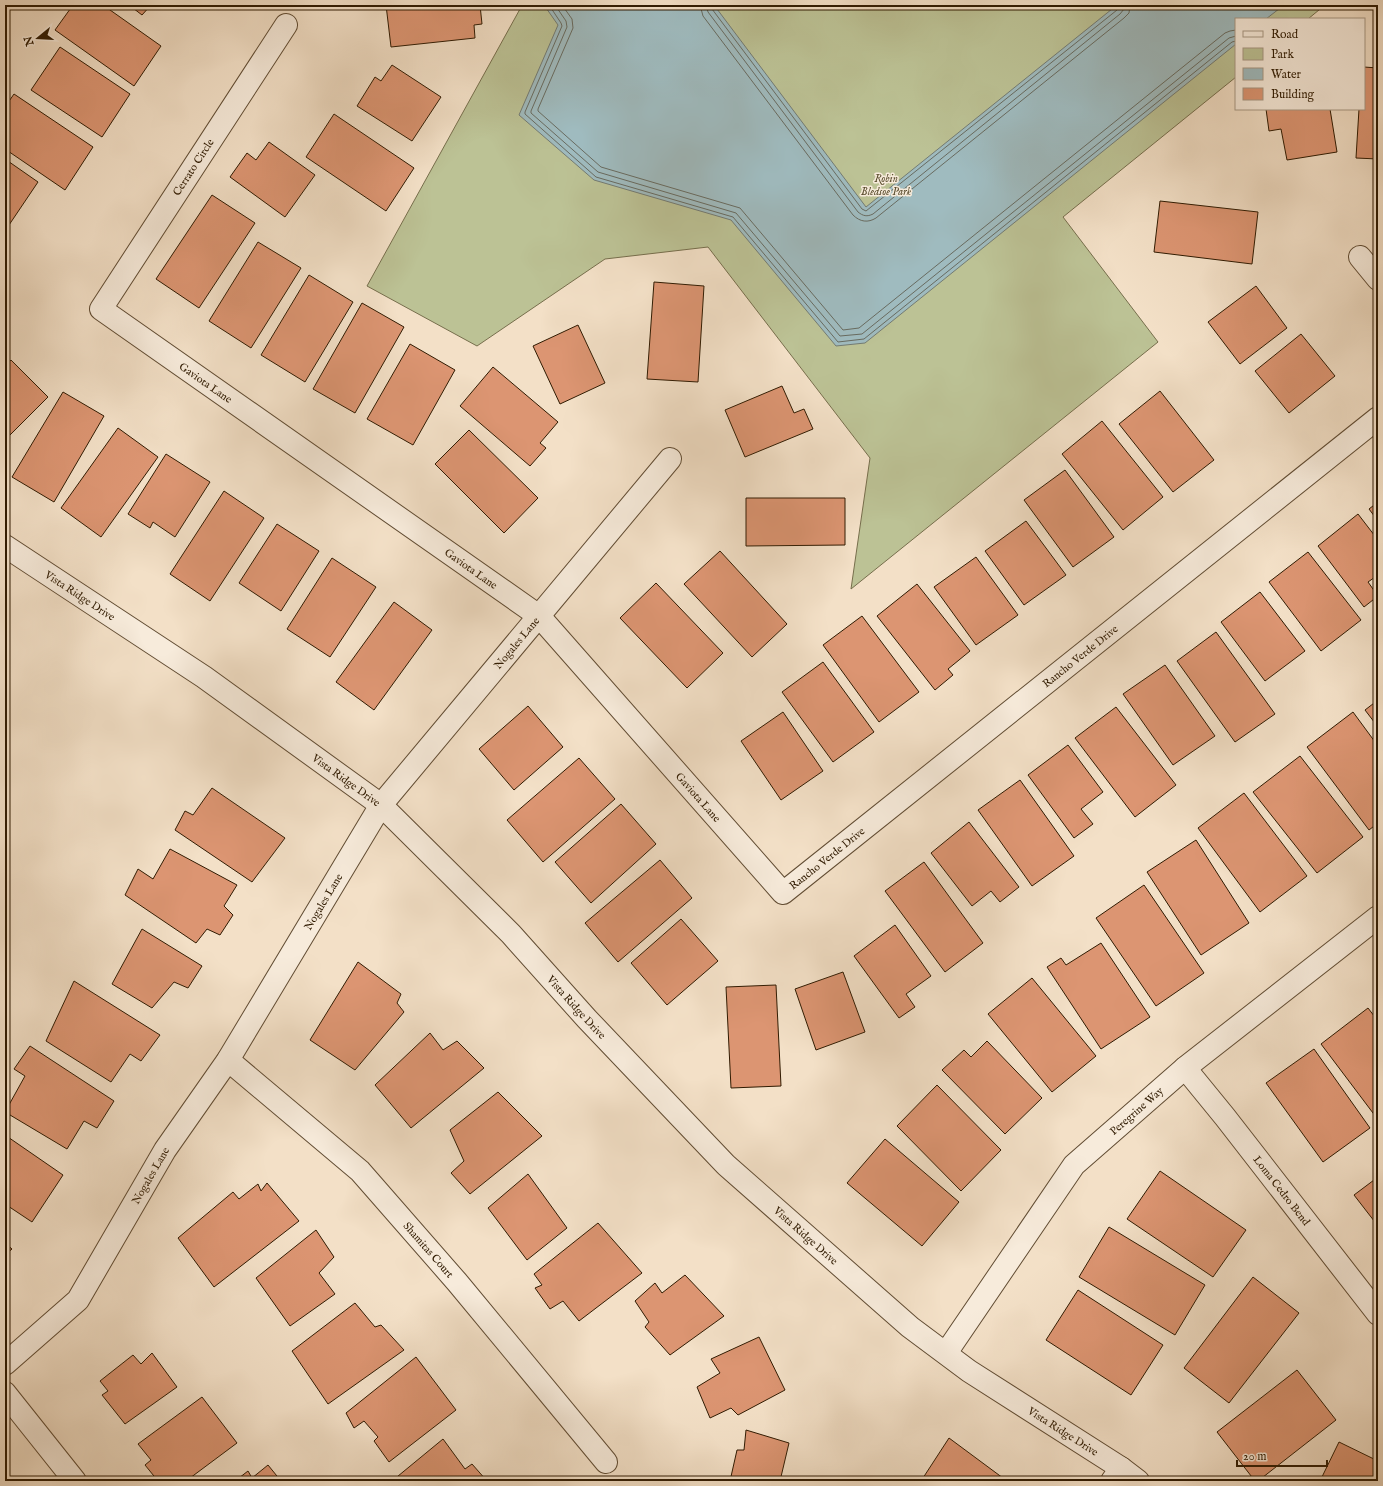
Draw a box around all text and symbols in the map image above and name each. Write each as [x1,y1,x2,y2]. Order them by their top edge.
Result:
north arrow [18,18,58,58]
legend [1235,18,1365,110]
text: Road [1271,27,1299,42]
text: N [21,34,38,48]
text: Park [1271,47,1294,62]
text: Water [1271,67,1302,82]
text: Building [1271,87,1315,102]
street label: Cerrato Circle [170,136,218,199]
park label: Robin Bledsoe Park [861,172,912,199]
street label: Gaviota Lane [176,360,235,407]
street label: Gaviota Lane [441,546,500,593]
street label: Vista Ridge Drive [41,568,117,624]
street label: Nogales Lane [491,615,543,672]
street label: Rancho Verde Drive [1040,622,1121,691]
street label: Vista Ridge Drive [308,751,383,810]
street label: Gaviota Lane [672,770,723,825]
street label: Rancho Verde Drive [787,824,868,893]
street label: Nogales Lane [301,871,346,933]
street label: Vista Ridge Drive [543,972,608,1042]
street label: Peregrine Way [1107,1084,1167,1139]
street label: Nogales Lane [129,1145,173,1207]
street label: Loma Cedro Bend [1250,1153,1313,1229]
street label: Vista Ridge Drive [769,1203,840,1268]
street label: Shamitas Court [400,1219,456,1281]
street label: Vista Ridge Drive [1024,1404,1101,1460]
scale bar [1237,1442,1327,1468]
text: 20 m [1243,1449,1266,1464]

